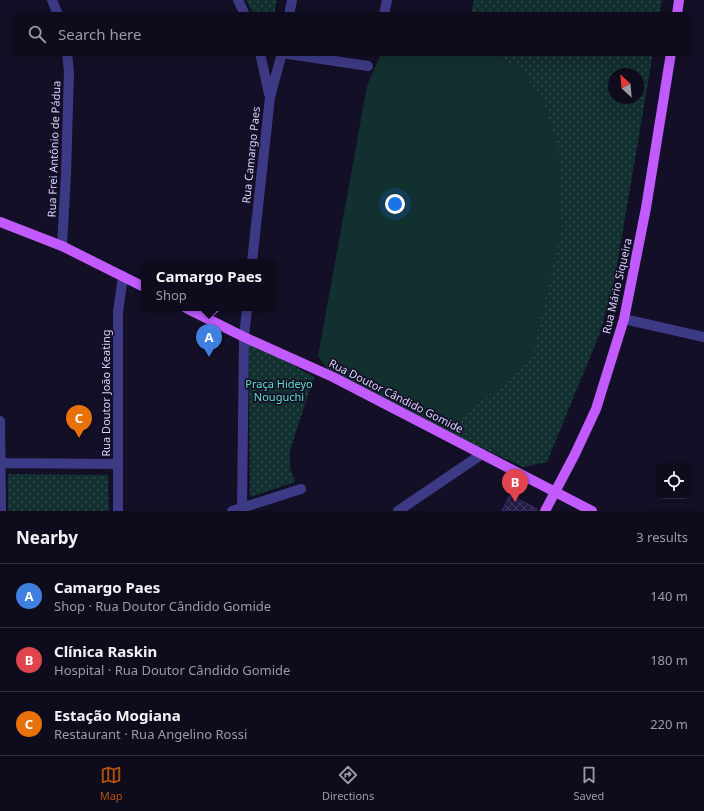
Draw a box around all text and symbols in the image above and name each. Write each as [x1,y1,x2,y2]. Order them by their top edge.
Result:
search box [12,12,692,56]
icon: search [26,23,48,45]
text: Search here [58,24,141,44]
north arrow [608,68,644,104]
street label: Rua Frei Antônio de Pádua [44,80,63,218]
street label: Rua Camargo Paes [238,106,263,204]
your location [385,194,405,214]
street label: Rua Mário Siqueira [598,237,635,335]
popup [141,259,277,311]
text: Camargo Paes [156,266,262,286]
text: Shop [156,286,187,304]
pin: A [196,324,222,357]
street label: Rua Doutor João Keating [98,329,113,457]
street label: Rua Doutor Cândido Gomide [327,355,466,436]
park label: Praça Hideyo Nouguchi [245,376,313,404]
pin: C [66,405,92,438]
map controls [656,463,692,499]
button: locate [656,463,692,499]
pin: B [502,469,528,502]
text: Nearby [16,526,78,549]
text: 3 results [636,528,688,546]
text: Camargo Paes [54,577,160,597]
text: A [25,587,34,605]
text: 140 m [650,587,688,605]
text: Shop · Rua Doutor Cândido Gomide [54,597,271,615]
text: Clínica Raskin [54,641,157,661]
text: B [25,651,33,669]
text: 180 m [650,651,688,669]
text: Hospital · Rua Doutor Cândido Gomide [54,661,290,679]
text: Estação Mogiana [54,705,181,725]
text: C [25,715,33,733]
text: 220 m [650,715,688,733]
text: Restaurant · Rua Angelino Rossi [54,725,247,743]
tab: Map [100,764,123,803]
tab: Directions [322,764,374,803]
tab: Saved [574,764,604,803]

